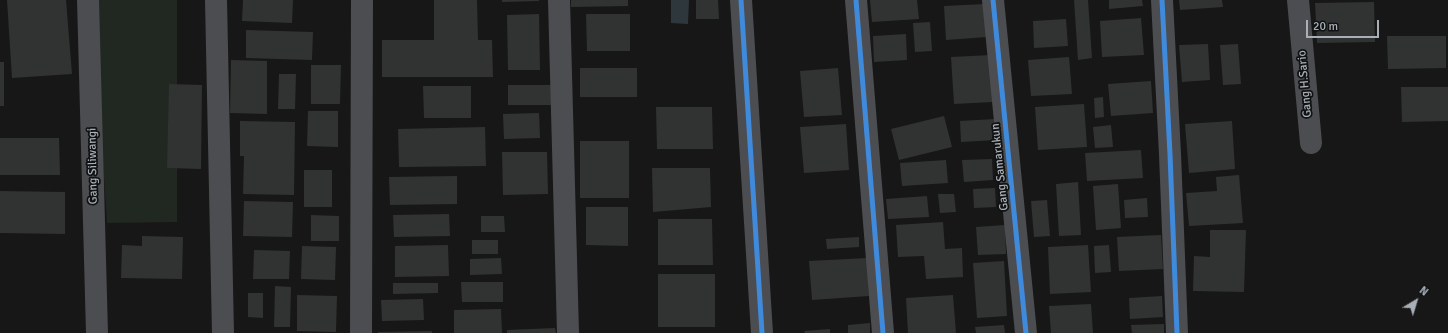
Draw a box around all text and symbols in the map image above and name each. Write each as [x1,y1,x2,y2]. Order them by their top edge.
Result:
scale bar [1308,12,1381,38]
text: 20 m [1313,19,1338,34]
street label: Gang H.Sario [1295,50,1315,118]
street label: Gang Samarukun [988,123,1012,211]
street label: Gang Siliwangi [85,128,101,204]
north arrow [1396,281,1436,321]
text: N [1417,284,1431,299]

